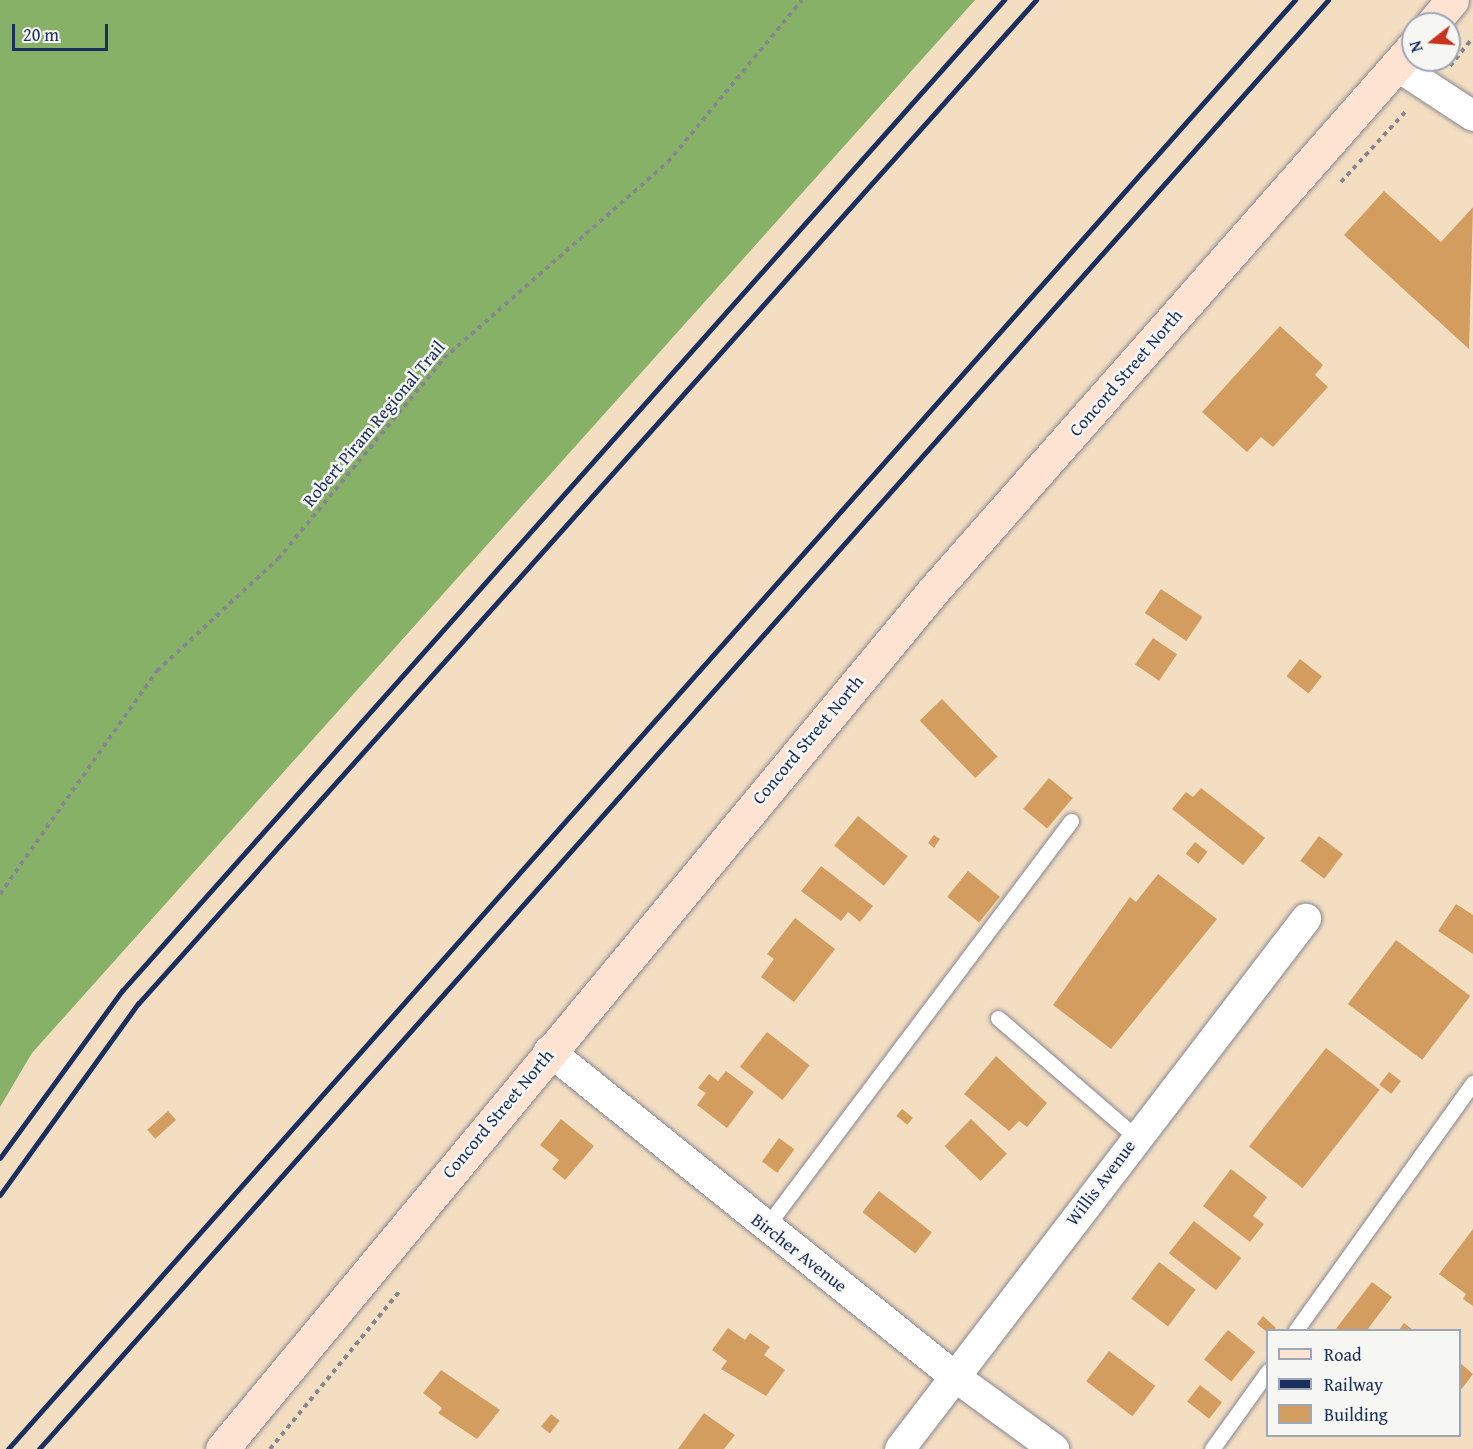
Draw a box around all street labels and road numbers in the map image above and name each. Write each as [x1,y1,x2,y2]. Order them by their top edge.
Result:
street label: Concord Street North [1065,305,1187,441]
street label: Robert Piram Regional Trail [298,337,450,511]
street label: Concord Street North [748,671,868,809]
street label: Concord Street North [438,1045,558,1183]
street label: Willis Avenue [1062,1136,1140,1230]
street label: Bircher Avenue [747,1209,851,1297]

